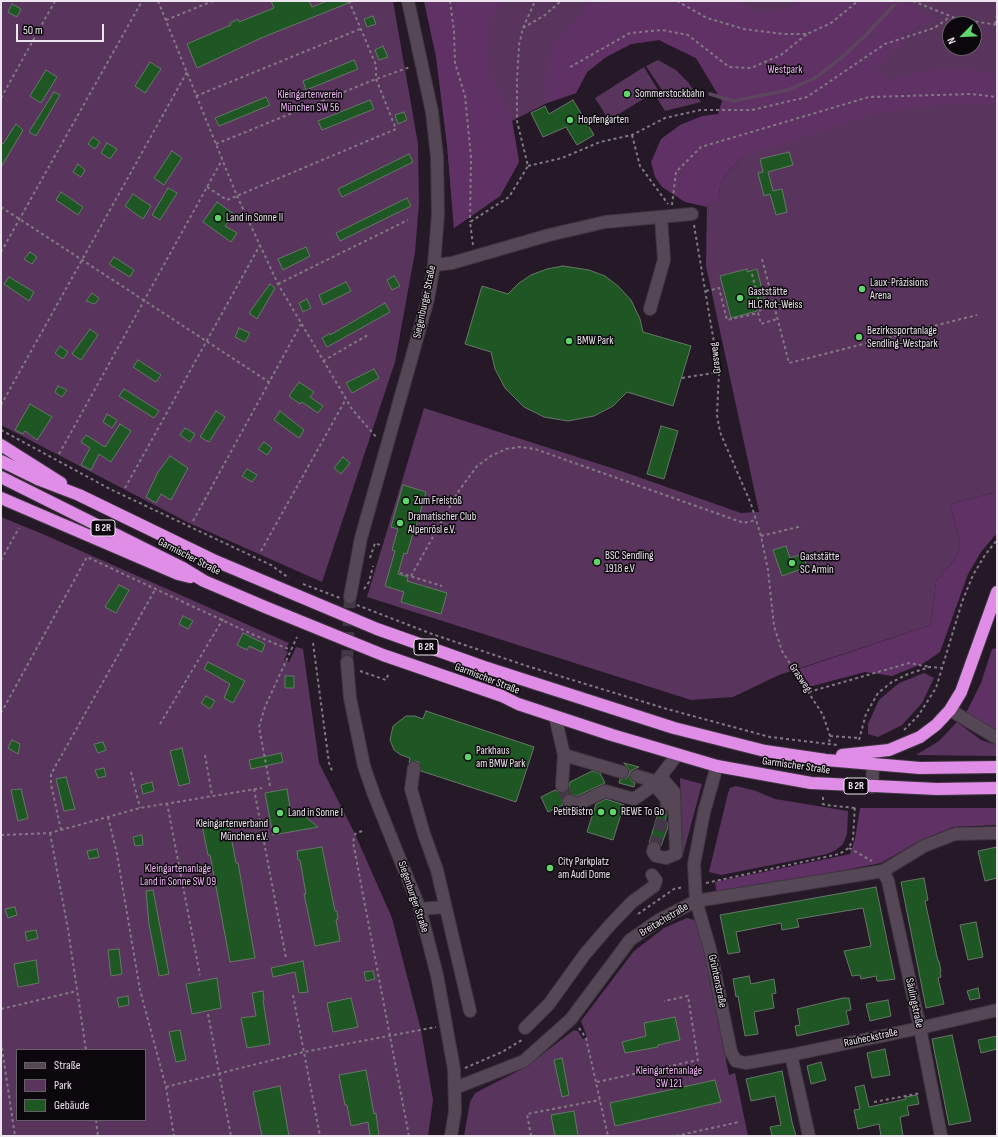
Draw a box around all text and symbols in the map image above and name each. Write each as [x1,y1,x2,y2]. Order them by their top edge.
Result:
scale bar [18,16,106,42]
north arrow [942,16,982,56]
text: 50 m [23,23,43,38]
text: N [944,35,959,46]
park label: Westpark [768,63,802,77]
place label: Sommerstockbahn [635,87,704,101]
park label: Kleingartenverein München SW 56 [277,88,343,114]
marker: Sommerstockbahn [622,89,632,99]
place label: Hopfengarten [578,113,629,127]
marker: Hopfengarten [565,115,575,125]
place label: Land in Sonne II [226,211,283,225]
marker: Land in Sonne II [213,213,223,223]
street label: Siegenburger Straße [411,264,439,340]
place label: Laux-Präzisions Arena [870,276,928,302]
marker: Laux-Präzisions Arena [857,284,867,294]
place label: Gaststätte HLC Rot-Weiss [748,285,802,311]
marker: Gaststätte HLC Rot-Weiss [735,293,745,303]
place label: Bezirkssportanlage Sendling-Westpark [867,324,938,350]
marker: Bezirkssportanlage Sendling-Westpark [854,332,864,342]
place label: BMW Park [577,334,613,348]
marker: BMW Park [564,336,574,346]
street label: Grasweg [708,342,724,374]
place label: Zum Freistoß [414,494,462,508]
marker: Zum Freistoß [401,496,411,506]
place label: Dramatischer Club Alpenrösl e.V. [408,510,476,536]
marker: Dramatischer Club Alpenrösl e.V. [395,518,405,528]
road number: B 2R [91,520,115,536]
street label: Garmischer Straße [155,536,223,578]
place label: BSC Sendling 1918 e.V [605,549,654,575]
place label: Gaststätte SC Armin [800,550,839,576]
marker: BSC Sendling 1918 e.V [592,557,602,567]
marker: Gaststätte SC Armin [787,558,797,568]
road number: B 2R [414,639,438,655]
street label: Garmischer Straße [453,661,521,697]
street label: Grasweg [786,661,814,695]
place label: Parkhaus am BMW Park [476,744,525,770]
marker: Parkhaus am BMW Park [463,752,473,762]
street label: Garmischer Straße [761,755,831,777]
road number: B 2R [844,778,868,794]
place label: PetitBistro [553,805,593,819]
place label: REWE To Go [621,805,664,819]
place label: Land in Sonne I [288,806,343,820]
marker: PetitBistro [596,807,606,817]
marker: REWE To Go [608,807,618,817]
marker: Land in Sonne I [275,808,285,818]
place label: Kleingartenverband München e.V. [196,817,268,843]
marker: Kleingartenverband München e.V. [271,825,281,835]
place label: City Parkplatz am Audi Dome [558,855,610,881]
street label: Siegenburger Straße [395,860,431,934]
park label: Kleingartenanlage Land in Sonne SW 09 [140,862,216,888]
marker: City Parkplatz am Audi Dome [545,863,555,873]
street label: Breitachstraße [637,900,691,940]
street label: Grüntenstraße [705,953,729,1009]
street label: Säulingstraße [902,977,926,1029]
street label: Rauheckstraße [843,1026,899,1050]
legend [16,1049,146,1121]
text: Straße [54,1058,81,1073]
park label: Kleingartenanlage SW 121 [636,1064,702,1090]
text: Park [54,1078,72,1093]
text: Gebäude [54,1098,89,1113]

